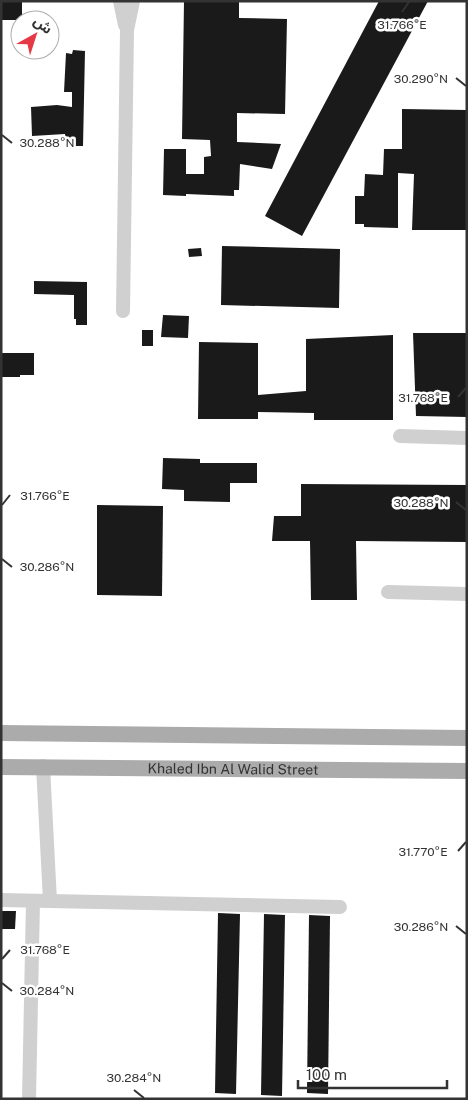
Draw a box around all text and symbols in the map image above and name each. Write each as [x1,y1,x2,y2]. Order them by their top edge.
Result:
north arrow [10,10,60,60]
text: ش [31,13,56,37]
text: 31.766°E [377,18,427,32]
text: 30.290°N [394,72,448,86]
text: 30.288°N [20,136,74,150]
text: 31.768°E [398,391,448,405]
text: 31.766°E [20,489,70,503]
text: 30.288°N [394,496,448,510]
text: 30.286°N [20,560,74,574]
street label: Khaled Ibn Al Walid Street [147,760,319,778]
text: 31.770°E [398,845,448,859]
text: 30.286°N [394,920,448,934]
text: 31.768°E [20,943,70,957]
text: 30.284°N [20,984,74,998]
scale bar [298,1058,447,1090]
text: 100 m [306,1066,347,1083]
text: 30.284°N [107,1071,161,1085]

